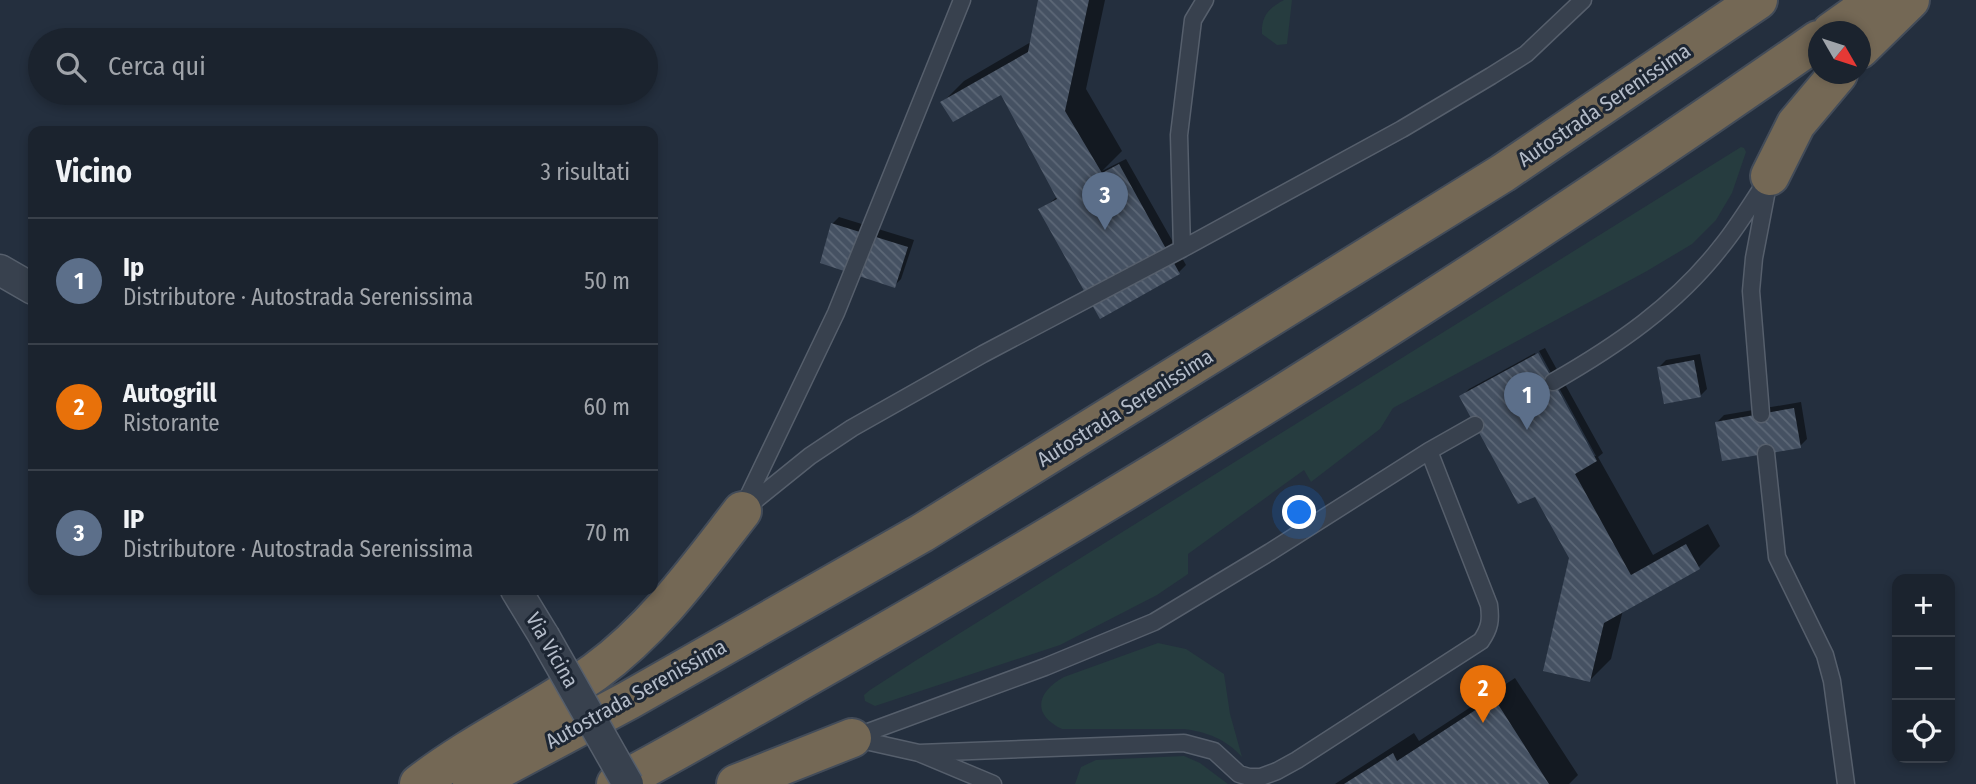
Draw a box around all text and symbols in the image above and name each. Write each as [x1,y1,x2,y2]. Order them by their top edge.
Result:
north arrow [1808,21,1871,84]
search box [28,28,658,105]
street label: Autostrada Serenissima [1513,38,1695,172]
icon: search [52,48,90,86]
text: Cerca qui [108,51,206,82]
text: Vicino [56,154,132,190]
text: 3 risultati [541,158,630,186]
pin: 3 [1082,172,1128,230]
text: Ip [123,252,144,283]
text: 1 [74,267,84,295]
text: 50 m [584,267,630,295]
text: Distributore · Autostrada Serenissima [123,283,473,311]
street label: Autostrada Serenissima [1032,343,1218,473]
pin: 1 [1504,372,1550,430]
text: Autogrill [123,378,217,409]
text: 2 [74,393,84,421]
text: 60 m [584,393,630,421]
text: Ristorante [123,409,220,437]
your location [1282,495,1316,529]
text: IP [123,504,144,535]
text: 3 [74,519,84,547]
text: 70 m [586,519,630,547]
text: Distributore · Autostrada Serenissima [123,535,473,563]
map controls [1892,574,1955,763]
button: + [1892,574,1955,637]
street label: Via Vicina [520,608,584,692]
street label: Autostrada Serenissima [541,634,731,754]
button: − [1892,637,1955,700]
pin: 2 [1460,665,1506,723]
button: locate [1892,700,1955,763]

